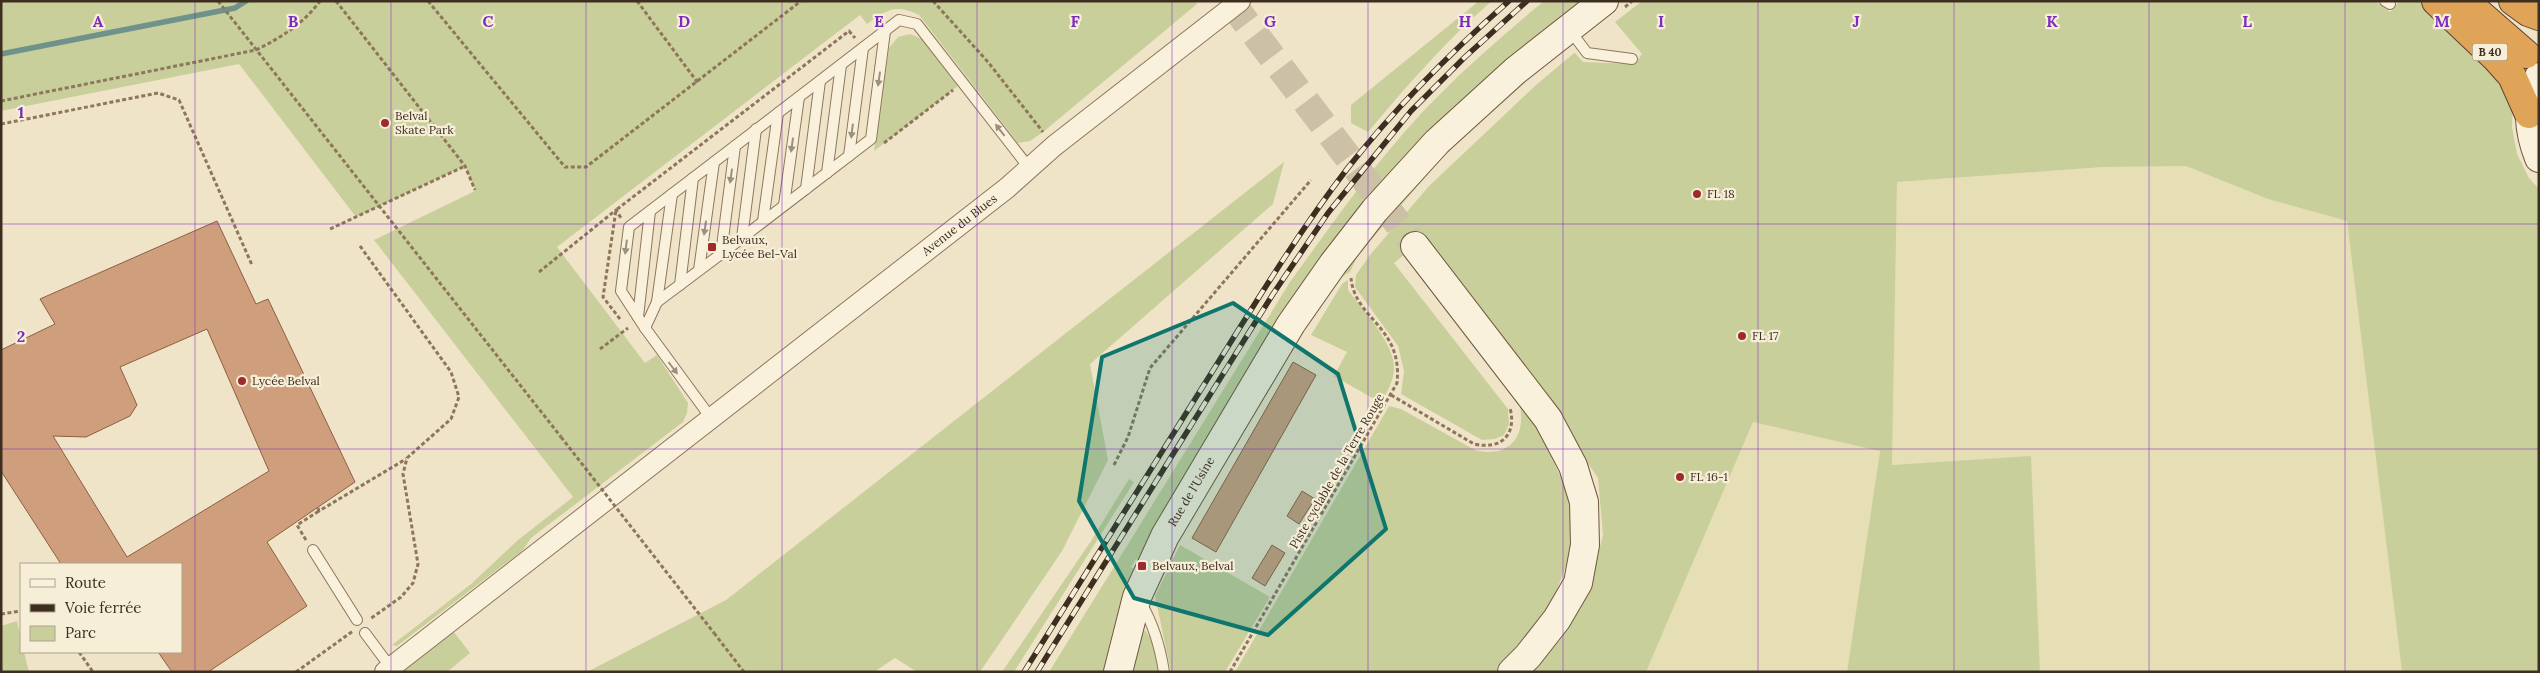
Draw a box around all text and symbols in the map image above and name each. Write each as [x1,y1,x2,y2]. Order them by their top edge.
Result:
text: A [93,11,104,31]
text: B [288,11,299,31]
text: C [482,11,494,31]
text: D [678,11,690,31]
text: E [874,11,884,31]
text: F [1070,11,1080,31]
text: G [1264,11,1276,31]
text: H [1459,11,1472,31]
text: I [1658,11,1664,31]
text: J [1852,11,1860,31]
text: K [2046,11,2058,31]
text: L [2242,11,2252,31]
text: M [2434,11,2450,31]
road number: B 40 [2472,44,2508,61]
one-way arrow [875,71,883,87]
text: 1 [18,102,24,122]
place label: Belval Skate Park [395,108,454,137]
marker: Belval Skate Park [379,117,391,129]
one-way arrow [848,123,856,139]
one-way arrow [995,123,1005,137]
one-way arrow [788,138,796,154]
one-way arrow [727,168,735,184]
place label: FL 18 [1707,186,1735,201]
marker: FL 18 [1691,188,1703,200]
street label: Avenue du Blues [918,190,1000,259]
one-way arrow [701,220,709,236]
place label: Belvaux, Lycée Bel-Val [722,232,797,261]
one-way arrow [622,239,630,255]
marker: Belvaux, Lycée Bel-Val [706,241,718,253]
text: 2 [17,326,25,346]
place label: FL 17 [1752,328,1779,343]
marker: FL 17 [1736,330,1748,342]
one-way arrow [668,361,679,374]
place label: Lycée Belval [252,373,320,388]
marker: Lycée Belval [236,375,248,387]
street label: Piste cyclable de la Terre Rouge [1286,390,1387,551]
street label: Rue de l'Usine [1164,453,1218,529]
place label: FL 16-1 [1690,469,1728,484]
marker: FL 16-1 [1674,471,1686,483]
place label: Belvaux, Belval [1152,558,1234,573]
marker: Belvaux, Belval [1136,560,1148,572]
legend [20,563,182,653]
text: Route [65,573,106,592]
text: Voie ferrée [64,598,141,617]
text: Parc [65,623,96,642]

